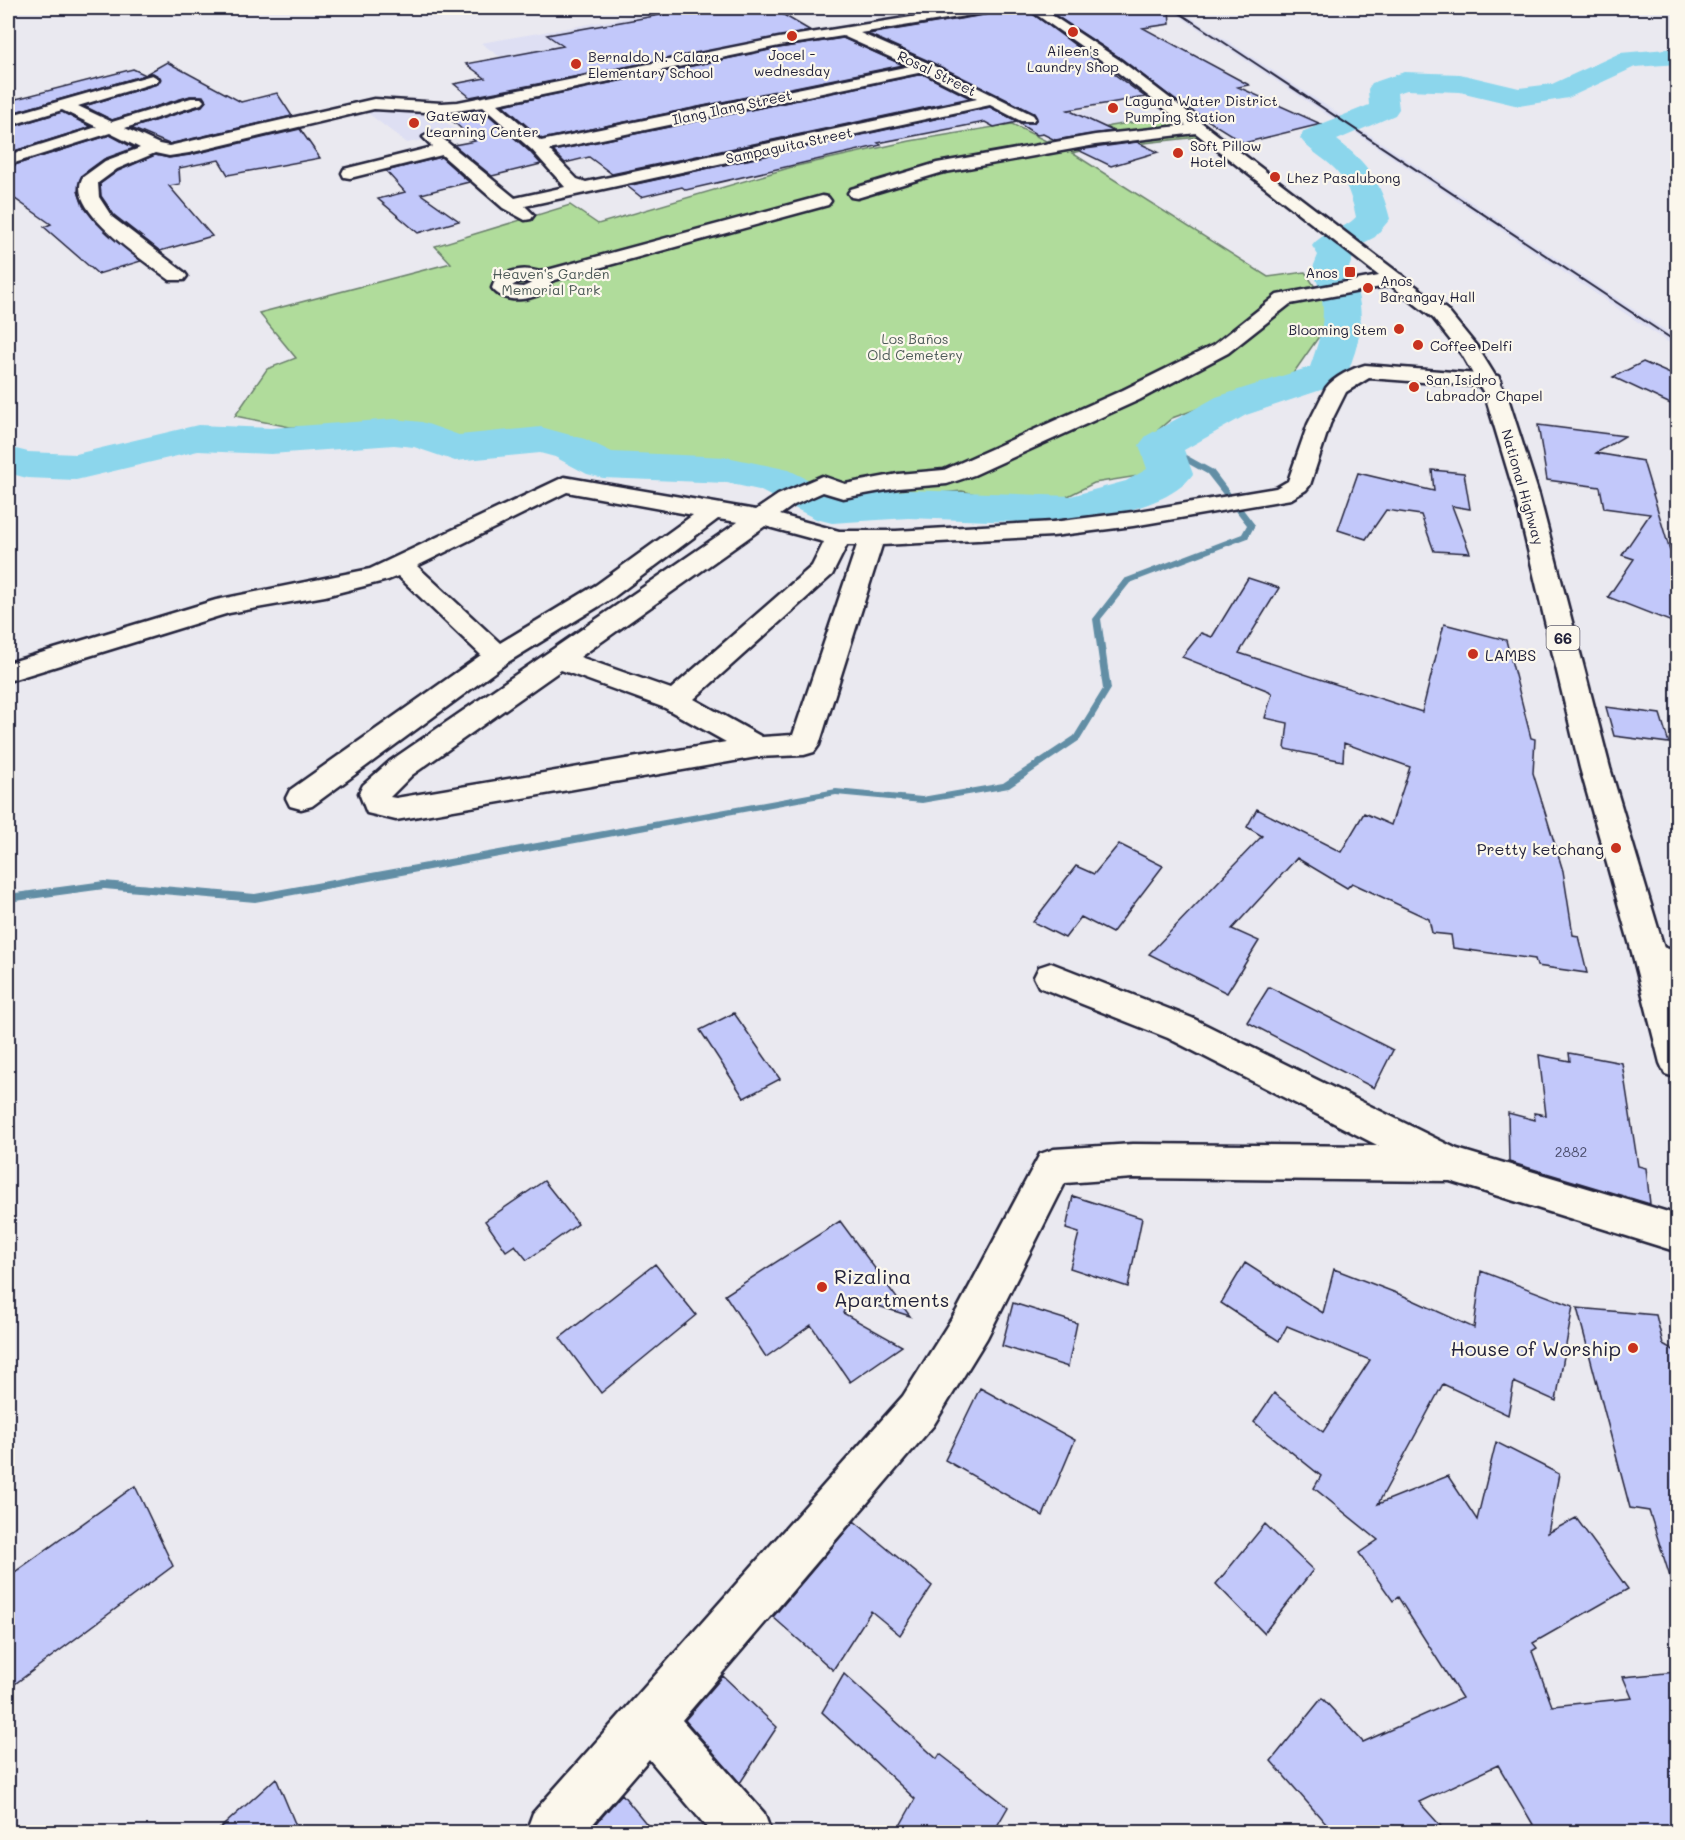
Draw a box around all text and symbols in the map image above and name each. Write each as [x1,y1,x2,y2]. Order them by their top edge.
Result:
marker: Aileen's Laundry Shop [1066,25,1080,39]
marker: Jocel - wednesday [785,29,799,43]
place label: Aileen's Laundry Shop [1027,41,1119,76]
place label: Jocel - wednesday [754,45,830,80]
street label: Rosal Street [894,46,980,100]
place label: Bernaldo N. Calara Elementary School [588,47,720,82]
marker: Bernaldo N. Calara Elementary School [569,57,583,71]
street label: Ilang Ilang Street [670,85,794,129]
place label: Laguna Water District Pumping Station [1125,91,1278,126]
marker: Laguna Water District Pumping Station [1106,101,1120,115]
place label: Gateway Learning Center [426,106,538,141]
marker: Gateway Learning Center [407,116,421,130]
street label: Sampaguita Street [724,122,854,168]
place label: Soft Pillow Hotel [1190,136,1261,171]
marker: Soft Pillow Hotel [1171,146,1185,160]
place label: Lhez Pasalubong [1287,168,1400,187]
marker: Lhez Pasalubong [1268,170,1282,184]
place label: Anos [1305,263,1338,282]
park label: Heaven's Garden Memorial Park [493,264,610,299]
marker: Anos [1343,265,1357,279]
place label: Anos Barangay Hall [1380,271,1475,306]
marker: Anos Barangay Hall [1361,281,1375,295]
place label: Blooming Stem [1289,320,1387,339]
marker: Blooming Stem [1392,322,1406,336]
park label: Los Baños Old Cemetery [867,329,963,364]
place label: Coffee Delfi [1430,336,1513,355]
marker: Coffee Delfi [1411,338,1425,352]
place label: San Isidro Labrador Chapel [1426,370,1543,405]
marker: San Isidro Labrador Chapel [1407,380,1421,394]
street label: National Highway [1497,427,1549,547]
road number: 66 [1546,626,1580,650]
place label: LAMBS [1485,644,1536,665]
marker: LAMBS [1466,647,1480,661]
place label: Pretty ketchang [1477,838,1604,859]
marker: Pretty ketchang [1609,841,1623,855]
house number: 2882 [1555,1142,1587,1161]
place label: Rizalina Apartments [834,1263,949,1312]
marker: Rizalina Apartments [815,1280,829,1294]
place label: House of Worship [1450,1335,1621,1361]
marker: House of Worship [1626,1341,1640,1355]

